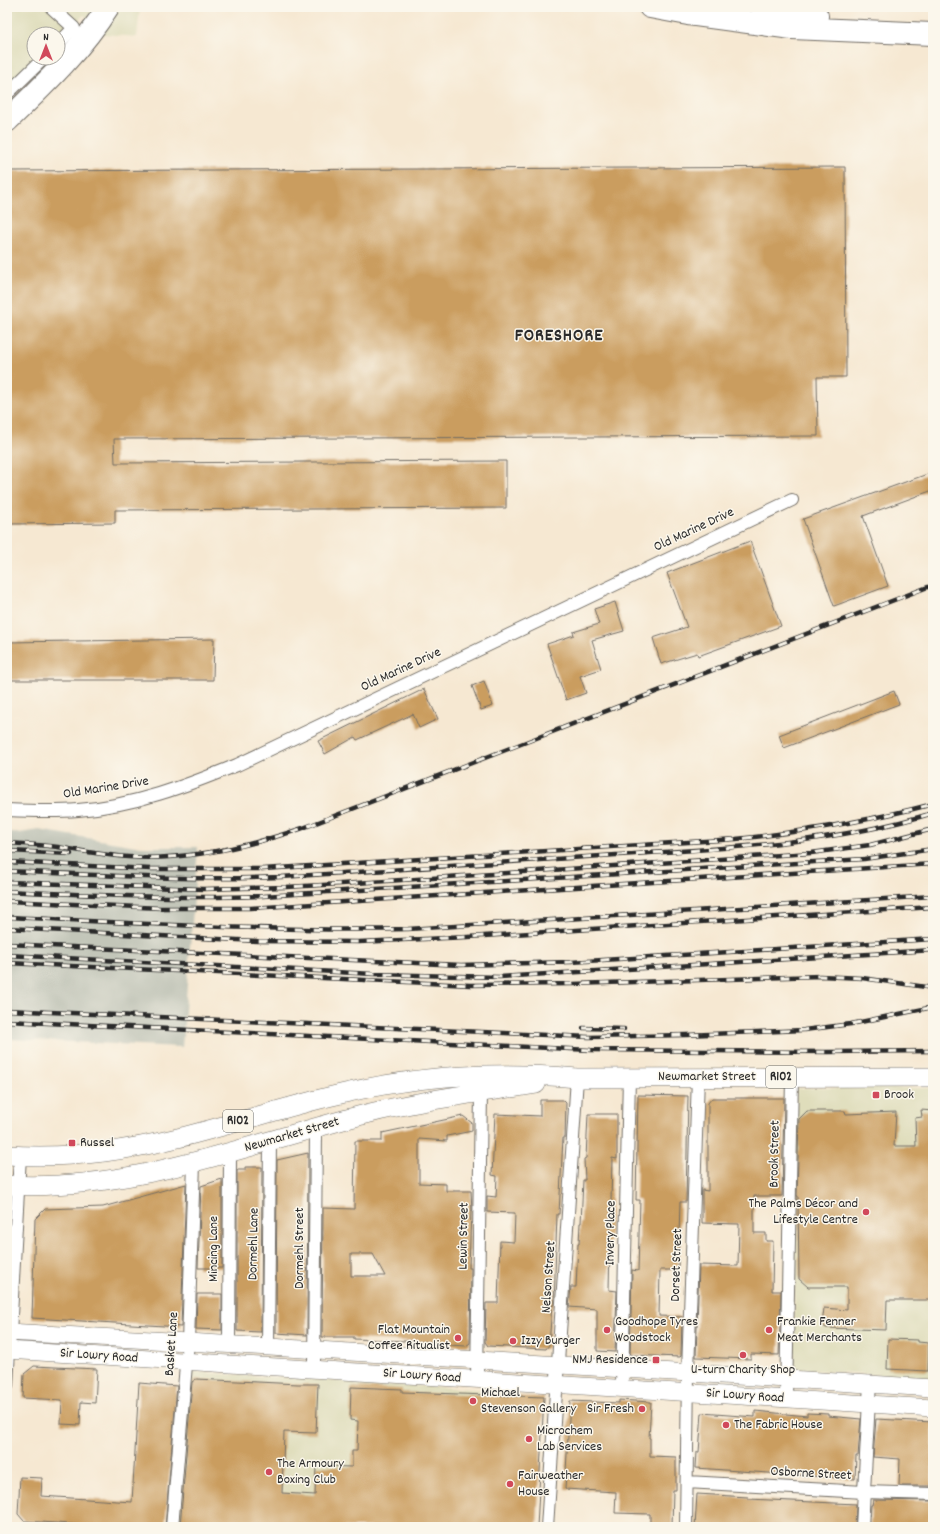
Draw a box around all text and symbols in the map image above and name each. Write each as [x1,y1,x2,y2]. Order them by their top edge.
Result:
north arrow [26,26,66,66]
text: N [43,30,49,46]
district label: FORESHORE [515,324,603,349]
street label: Old Marine Drive [651,503,737,557]
street label: Old Marine Drive [358,643,444,697]
street label: Old Marine Drive [62,771,150,805]
road number: R102 [766,1066,796,1088]
street label: Newmarket Street [658,1067,756,1087]
place label: Brook [884,1085,914,1105]
marker: Brook [871,1090,881,1100]
road number: R102 [223,1110,253,1132]
street label: Newmarket Street [242,1112,342,1158]
street label: Brook Street [764,1120,786,1188]
place label: Russel [80,1133,115,1153]
marker: Russel [67,1138,77,1148]
place label: The Palms Décor and Lifestyle Centre [749,1194,858,1230]
street label: Invery Place [600,1200,622,1266]
street label: Lewin Street [453,1202,475,1270]
street label: Dormehl Street [290,1207,310,1289]
marker: The Palms Décor and Lifestyle Centre [861,1207,871,1217]
street label: Dormehl Lane [243,1208,265,1280]
street label: Mincing Lane [204,1216,224,1282]
street label: Dorset Street [666,1228,688,1302]
street label: Nelson Street [537,1240,561,1314]
street label: Basket Lane [160,1311,184,1377]
place label: Goodhope Tyres Woodstock [615,1312,698,1348]
place label: Frankie Fenner Meat Merchants [777,1312,862,1348]
place label: Flat Mountain Coffee Ritualist [368,1320,450,1356]
marker: Goodhope Tyres Woodstock [602,1325,612,1335]
marker: Frankie Fenner Meat Merchants [764,1325,774,1335]
place label: Izzy Burger [521,1331,581,1351]
marker: Flat Mountain Coffee Ritualist [453,1333,463,1343]
marker: Izzy Burger [508,1336,518,1346]
street label: Sir Lowry Road [59,1343,139,1369]
place label: NMJ Residence [572,1350,648,1370]
marker: U-turn Charity Shop [738,1350,748,1360]
marker: NMJ Residence [651,1355,661,1365]
place label: U-turn Charity Shop [691,1360,795,1380]
street label: Sir Lowry Road [382,1363,462,1389]
place label: Michael Stevenson Gallery [481,1383,576,1419]
street label: Sir Lowry Road [705,1383,785,1409]
marker: Michael Stevenson Gallery [468,1396,478,1406]
place label: Sir Fresh [587,1399,634,1419]
marker: Sir Fresh [637,1404,647,1414]
place label: The Fabric House [734,1415,822,1435]
marker: The Fabric House [721,1420,731,1430]
place label: Microchem Lab Services [537,1421,602,1457]
marker: Microchem Lab Services [524,1434,534,1444]
place label: The Armoury Boxing Club [277,1454,344,1490]
street label: Osborne Street [770,1462,852,1486]
place label: Fairweather House [518,1466,584,1502]
marker: The Armoury Boxing Club [264,1467,274,1477]
marker: Fairweather House [505,1479,515,1489]

